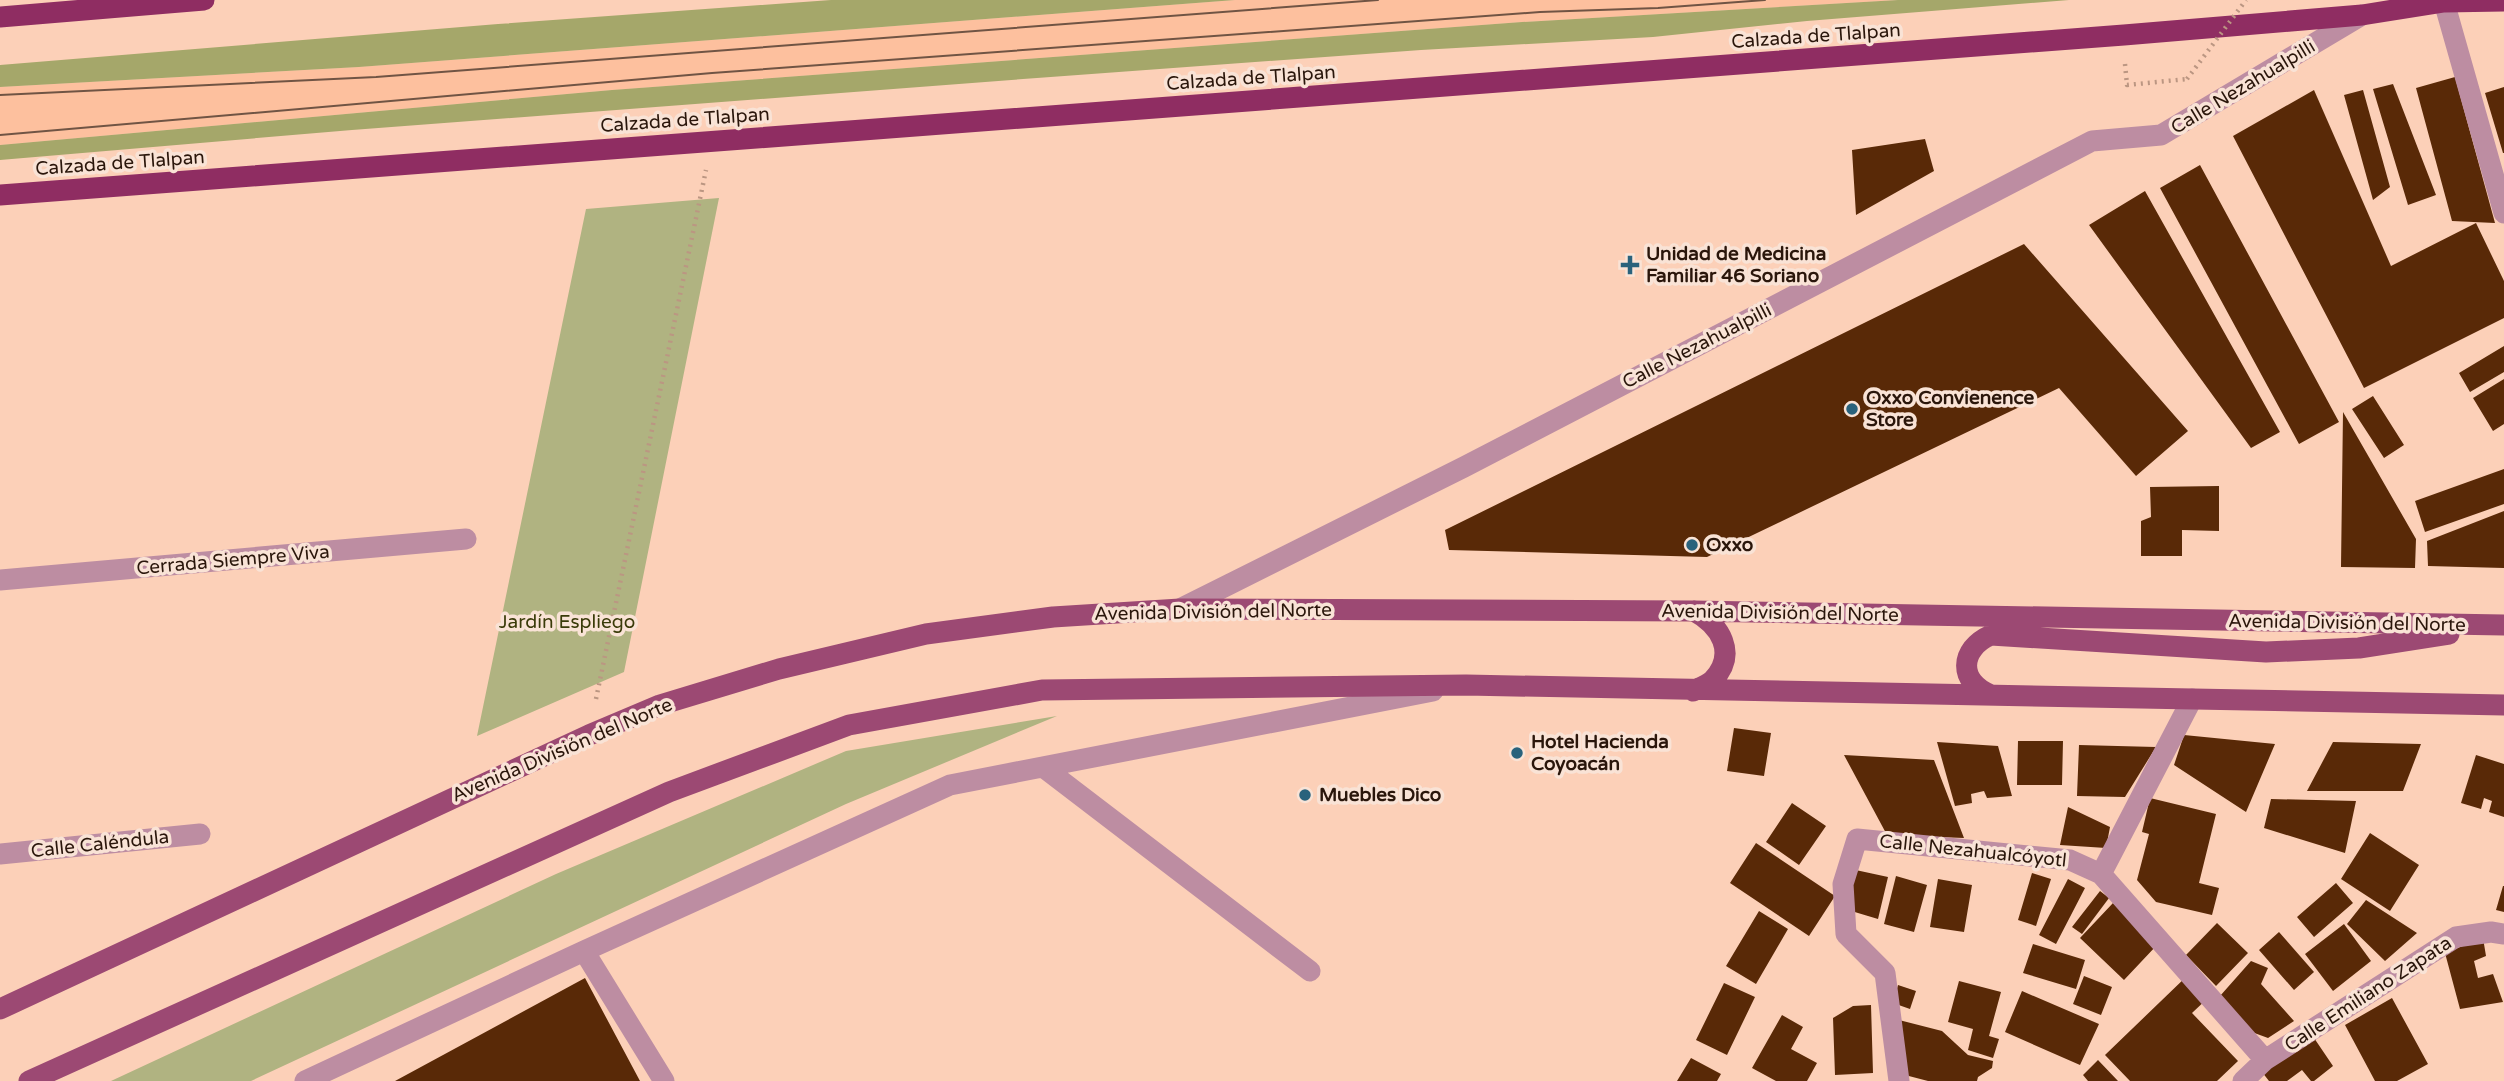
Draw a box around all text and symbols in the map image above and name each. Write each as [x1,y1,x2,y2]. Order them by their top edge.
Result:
street label: Calzada de Tlalpan [1730,19,1902,53]
street label: Calle Nezahualpilli [2167,35,2319,139]
street label: Calzada de Tlalpan [1165,61,1337,95]
street label: Calzada de Tlalpan [599,103,771,137]
street label: Calzada de Tlalpan [34,146,206,180]
place label: Unidad de Medicina Familiar 46 Soriano [1646,243,1826,287]
marker: Unidad de Medicina Familiar 46 Soriano [1620,255,1640,275]
street label: Calle Nezahualpilli [1619,299,1775,393]
place label: Oxxo Convienence Store [1866,387,2035,431]
marker: Oxxo Convienence Store [1844,401,1860,417]
place label: Oxxo [1706,534,1753,556]
marker: Oxxo [1684,537,1700,553]
street label: Cerrada Siempre Viva [135,541,331,579]
street label: Avenida División del Norte [1094,599,1332,625]
street label: Avenida División del Norte [1661,600,1899,626]
street label: Avenida División del Norte [2228,610,2466,636]
park label: Jardín Espliego [499,611,635,633]
street label: Avenida División del Norte [448,693,676,807]
place label: Hotel Hacienda Coyoacán [1531,731,1669,776]
marker: Hotel Hacienda Coyoacán [1509,745,1525,761]
place label: Muebles Dico [1319,784,1441,806]
marker: Muebles Dico [1297,787,1313,803]
street label: Calle Caléndula [30,826,170,862]
street label: Calle Nezahualcóyotl [1878,830,2068,872]
street label: Calle Emiliano Zapata [2280,932,2456,1056]

